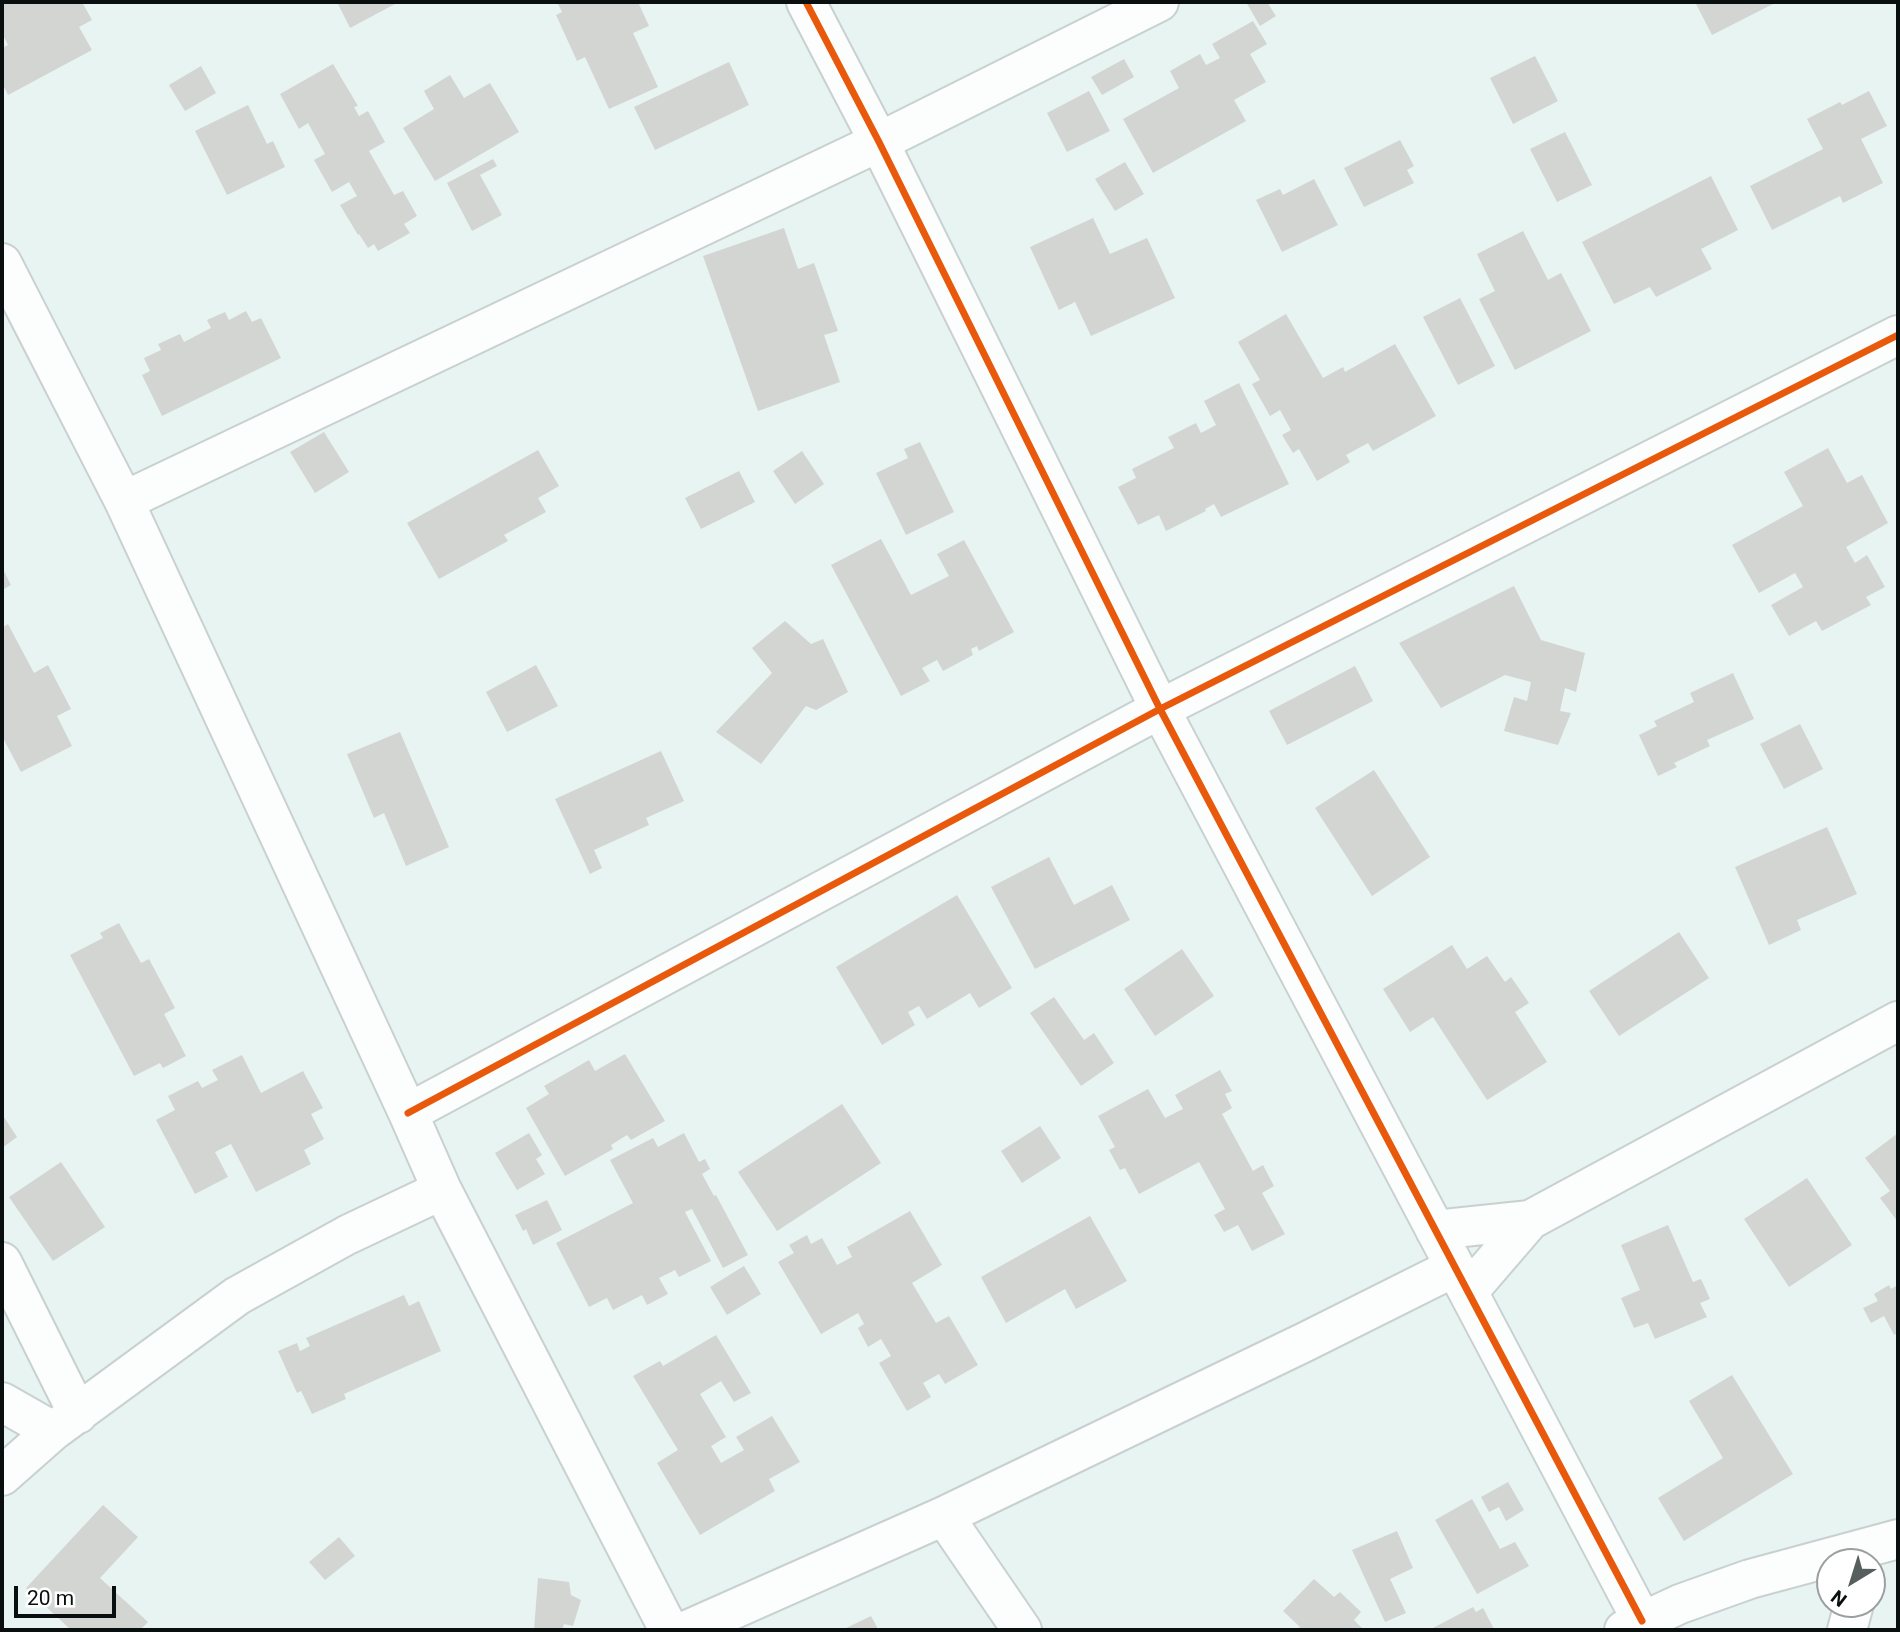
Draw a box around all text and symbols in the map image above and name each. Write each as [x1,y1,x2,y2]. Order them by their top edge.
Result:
north arrow [1816,1548,1886,1618]
scale bar [18,1572,119,1616]
text: N [1827,1585,1851,1612]
text: 20 m [27,1586,74,1610]

